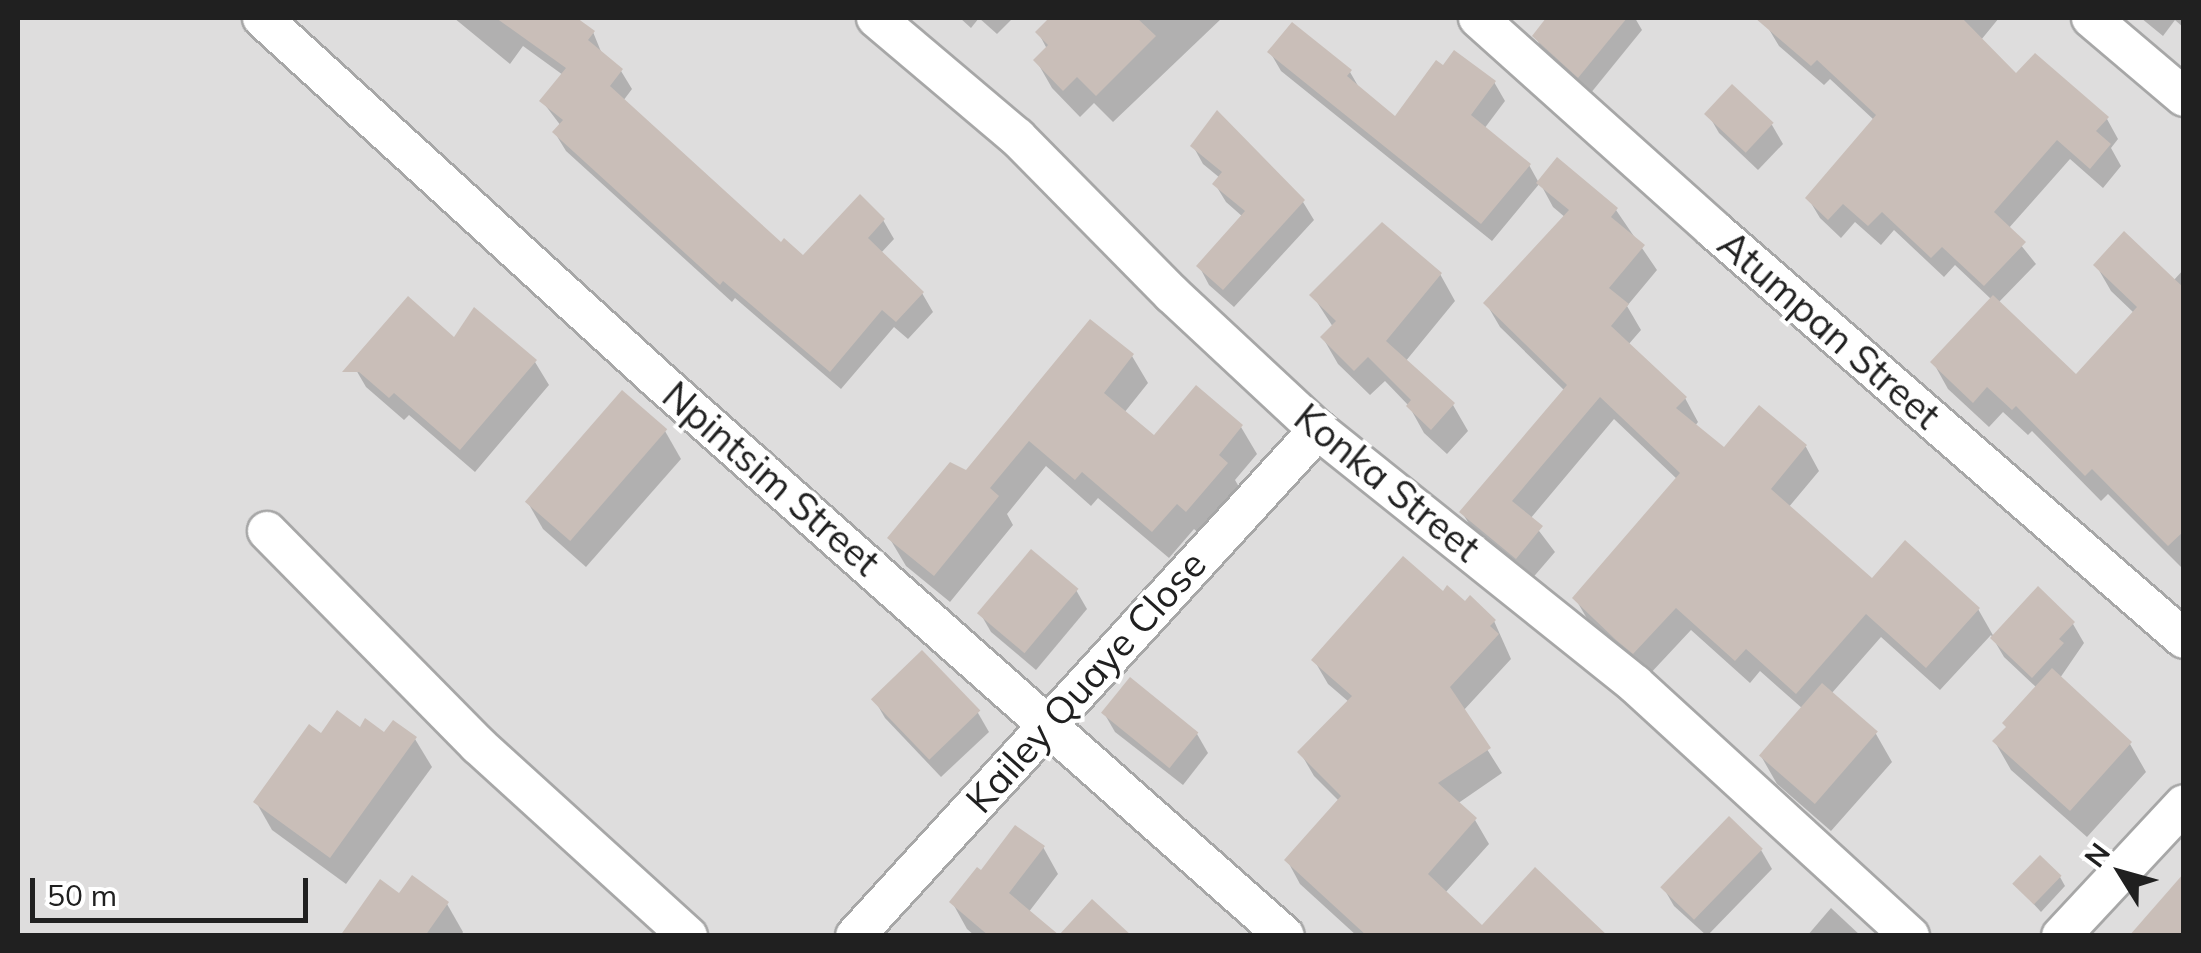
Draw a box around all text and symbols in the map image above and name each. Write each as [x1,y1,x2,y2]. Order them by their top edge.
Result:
street label: Atumpan Street [1709,221,1949,439]
street label: Npintsim Street [653,373,889,585]
street label: Konka Street [1285,395,1489,571]
street label: Kailey Quaye Close [957,542,1215,822]
north arrow [2071,823,2171,923]
text: N [2076,836,2117,874]
scale bar [35,858,312,920]
text: 50 m [47,876,117,914]

